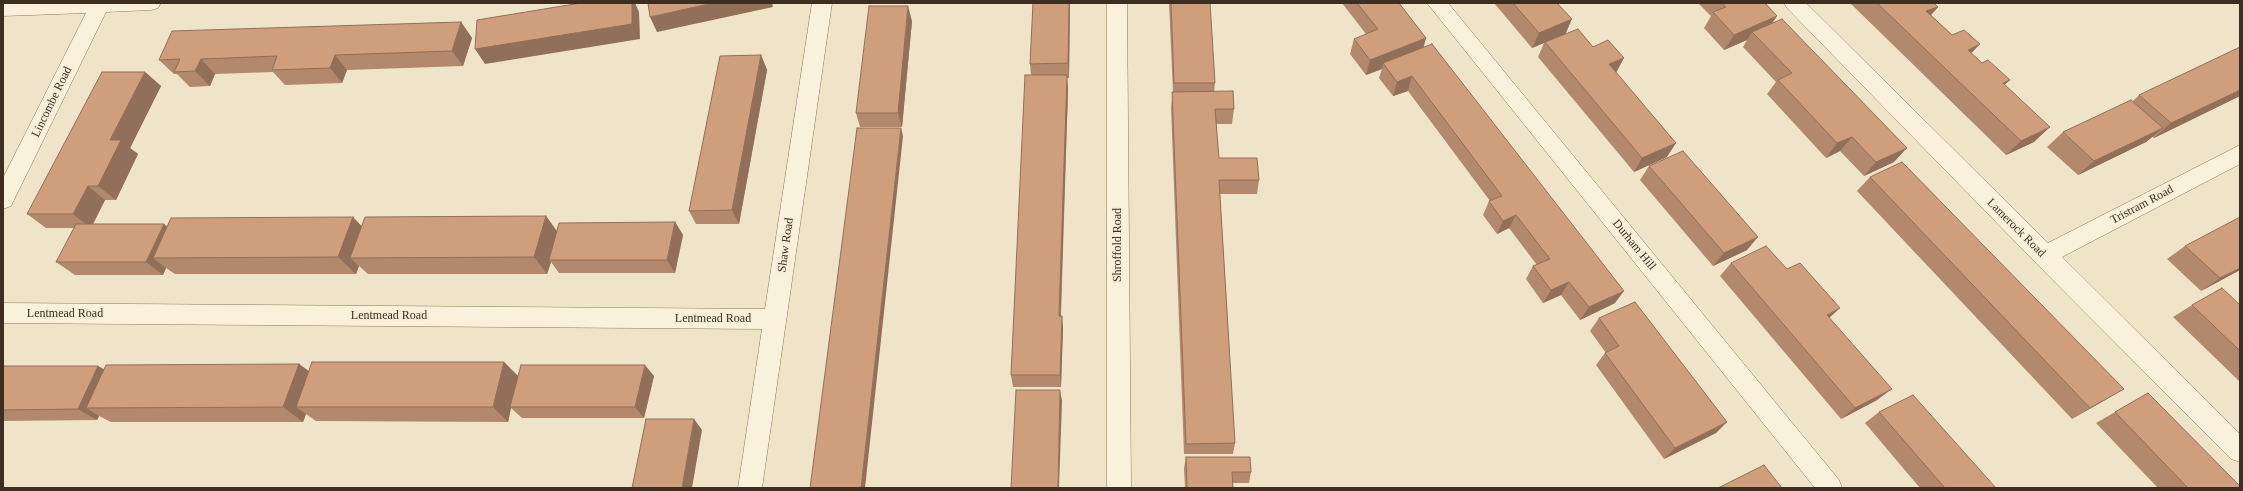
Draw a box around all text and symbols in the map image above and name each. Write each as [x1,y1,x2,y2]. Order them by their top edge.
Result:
street label: Lincombe Road [29,64,75,140]
street label: Tristram Road [2108,182,2176,228]
street label: Lamerock Road [1984,196,2048,260]
street label: Shroffold Road [1111,208,1125,282]
street label: Shaw Road [775,217,797,273]
street label: Durham Hill [1609,217,1659,273]
street label: Lentmead Road [27,307,103,321]
street label: Lentmead Road [351,309,427,323]
street label: Lentmead Road [675,312,751,326]

